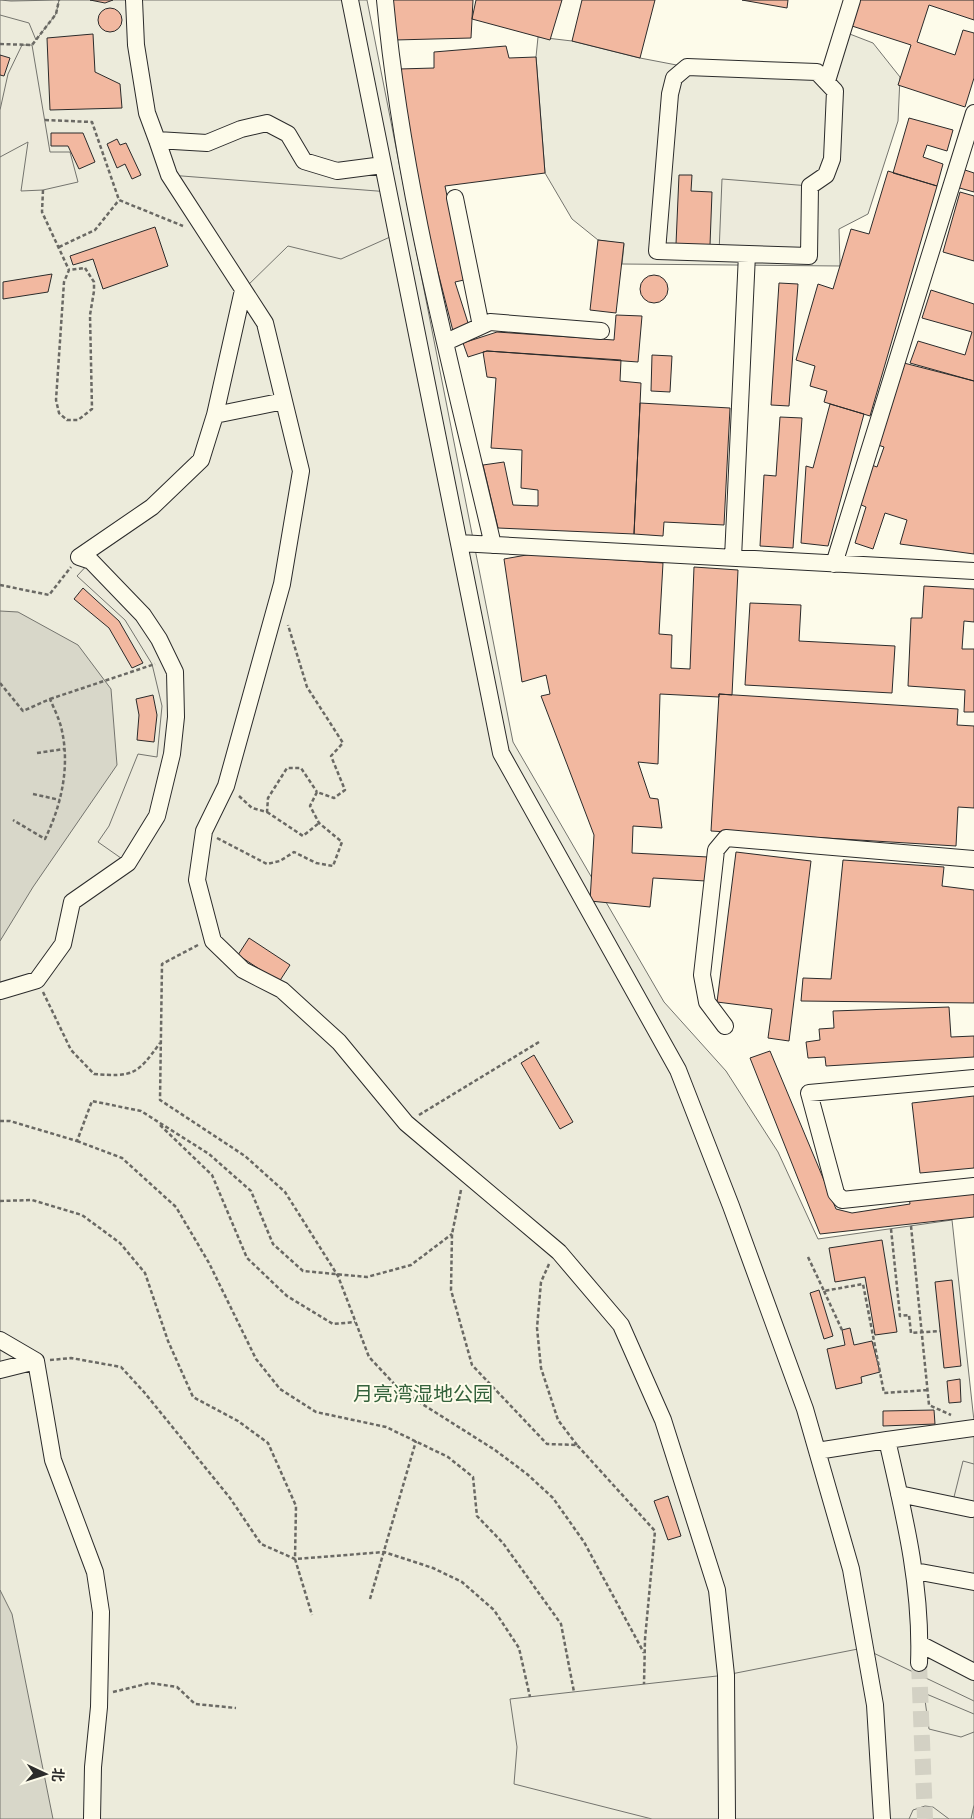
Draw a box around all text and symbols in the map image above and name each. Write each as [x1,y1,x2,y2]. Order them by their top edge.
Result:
park label: 月亮湾湿地公园 [353,1383,493,1405]
north arrow [20,1749,70,1799]
text: 北 [49,1767,65,1782]

